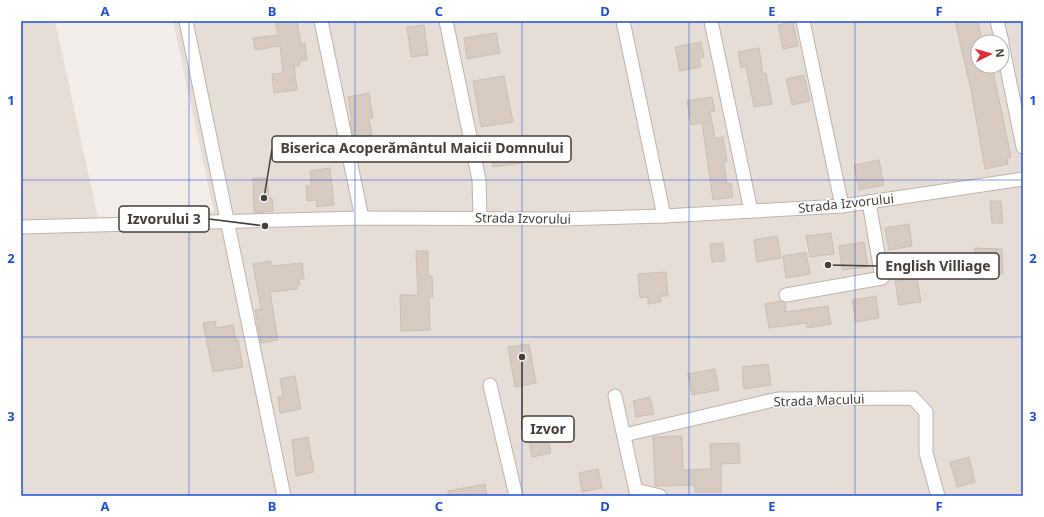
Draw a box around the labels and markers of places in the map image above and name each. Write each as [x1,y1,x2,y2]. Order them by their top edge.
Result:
callout: Biserica Acoperământul Maicii Domnului [272,136,571,162]
callout: Izvorului 3 [119,206,209,232]
callout: English Villiage [877,253,999,279]
callout: Izvor [522,416,574,442]

